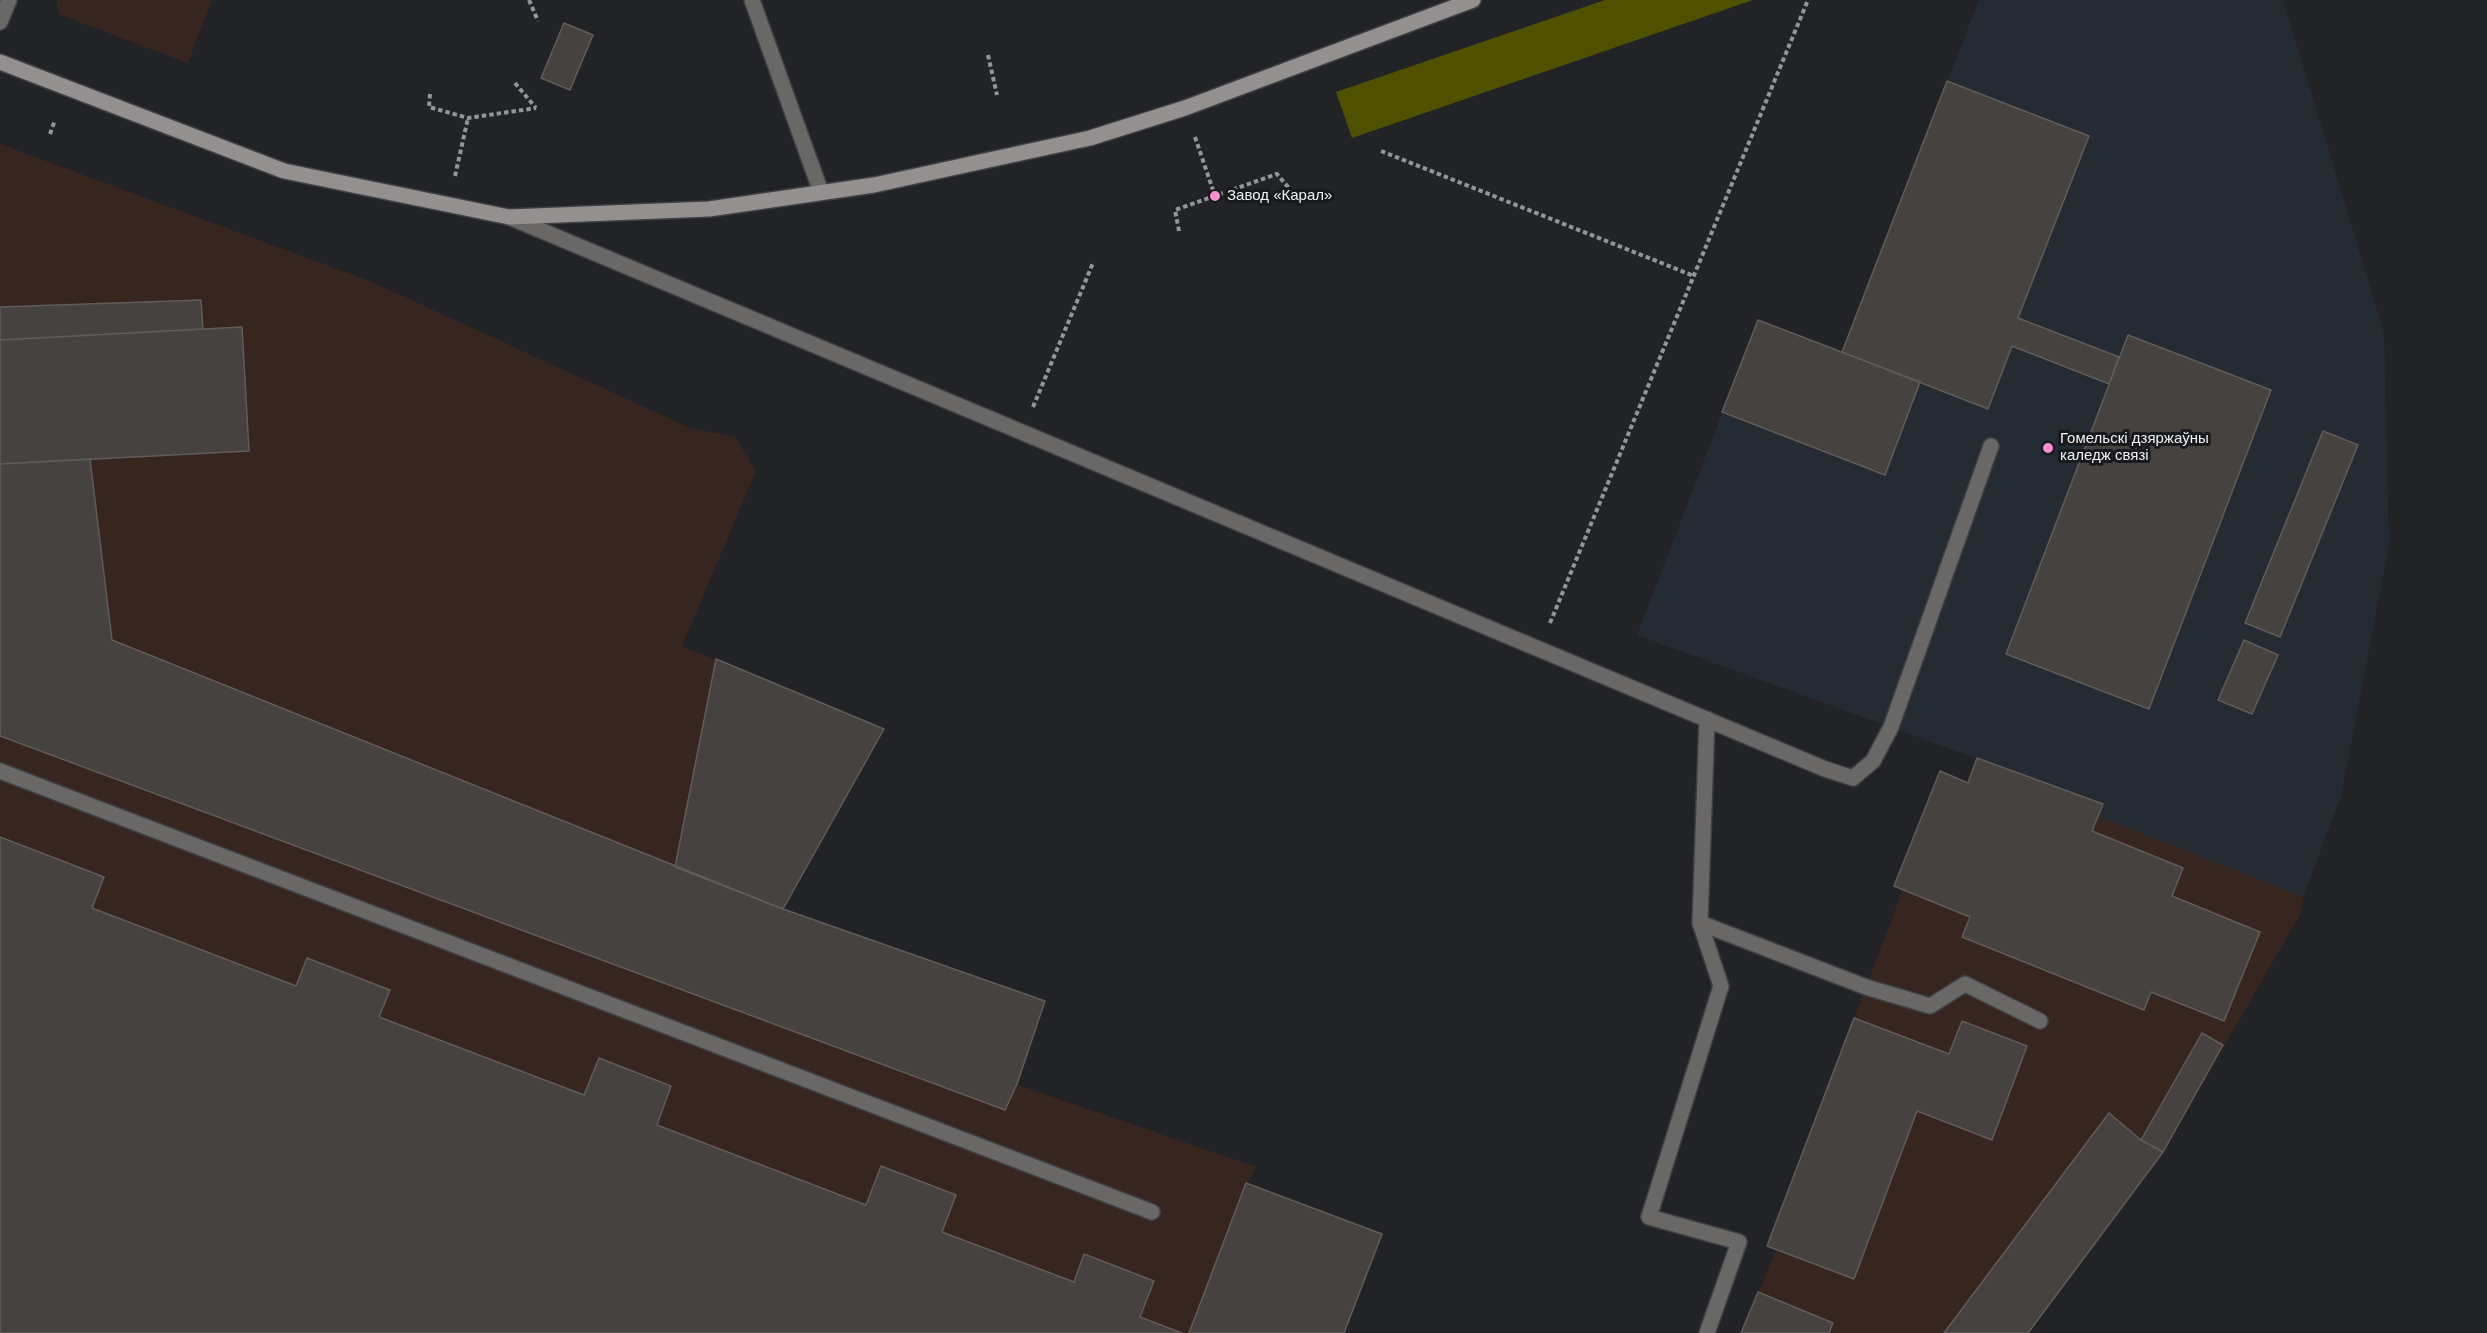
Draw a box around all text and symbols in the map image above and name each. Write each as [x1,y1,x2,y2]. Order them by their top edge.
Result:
place label: Завод «Карал» [1227,187,1332,205]
marker: Завод «Карал» [1208,189,1222,203]
place label: Гомельскі дзяржаўны каледж связі [2060,430,2209,465]
marker: Гомельскі дзяржаўны каледж связі [2041,441,2055,455]

